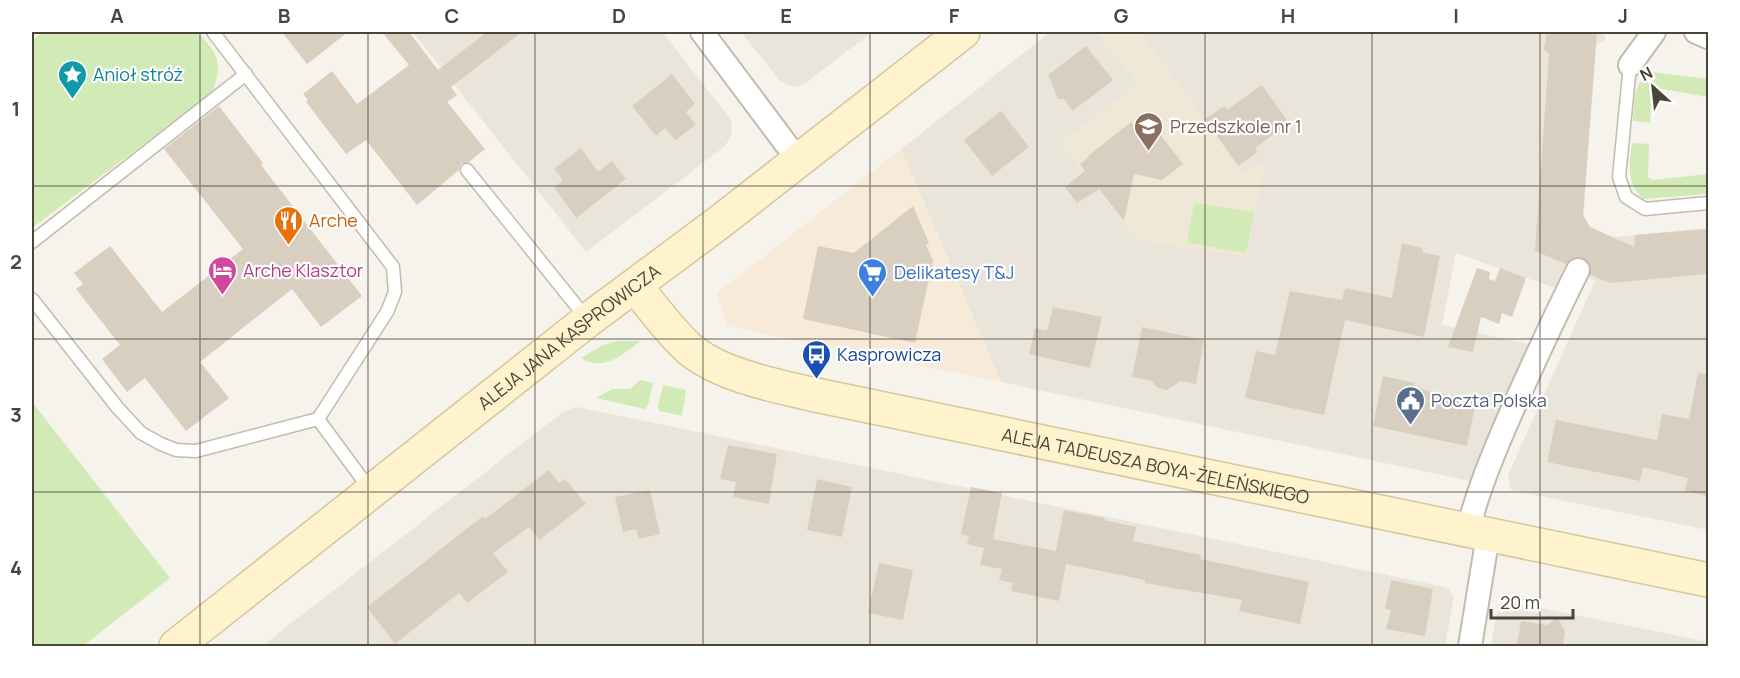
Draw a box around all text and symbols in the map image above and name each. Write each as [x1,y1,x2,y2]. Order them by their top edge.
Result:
text: A [110,2,124,29]
text: B [278,2,291,29]
text: C [445,2,459,29]
text: D [612,2,626,29]
text: E [780,2,792,29]
text: F [949,2,960,29]
text: G [1114,2,1129,29]
text: H [1281,2,1295,29]
text: I [1453,2,1459,29]
text: J [1618,2,1628,29]
north arrow [1623,57,1683,117]
place icon: Anioł stróż [56,58,88,100]
text: N [1636,61,1656,86]
place label: Anioł stróż [93,62,183,86]
text: 1 [12,95,20,122]
school or university icon: Przedszkole nr 1 [1133,110,1165,152]
place label: Przedszkole nr 1 [1170,114,1302,138]
restaurant icon: Arche [272,204,304,246]
place label: Arche [309,208,358,232]
text: 2 [10,248,22,275]
hotel icon: Arche Klasztor [206,254,238,296]
supermarket icon: Delikatesy T&J [857,256,889,298]
place label: Arche Klasztor [243,258,364,282]
street label: ALEJA JANA KASPROWICZA [473,258,665,415]
place label: Delikatesy T&J [894,260,1014,284]
bus stop icon: Kasprowicza [800,338,832,380]
place label: Kasprowicza [837,342,941,366]
public building icon: Poczta Polska [1394,384,1426,426]
place label: Poczta Polska [1431,388,1547,412]
text: 3 [10,401,22,428]
street label: ALEJA TADEUSZA BOYA-ŻELEŃSKIEGO [1000,422,1311,509]
text: 4 [10,554,22,581]
scale bar [1491,582,1574,620]
text: 20 m [1500,590,1540,614]

